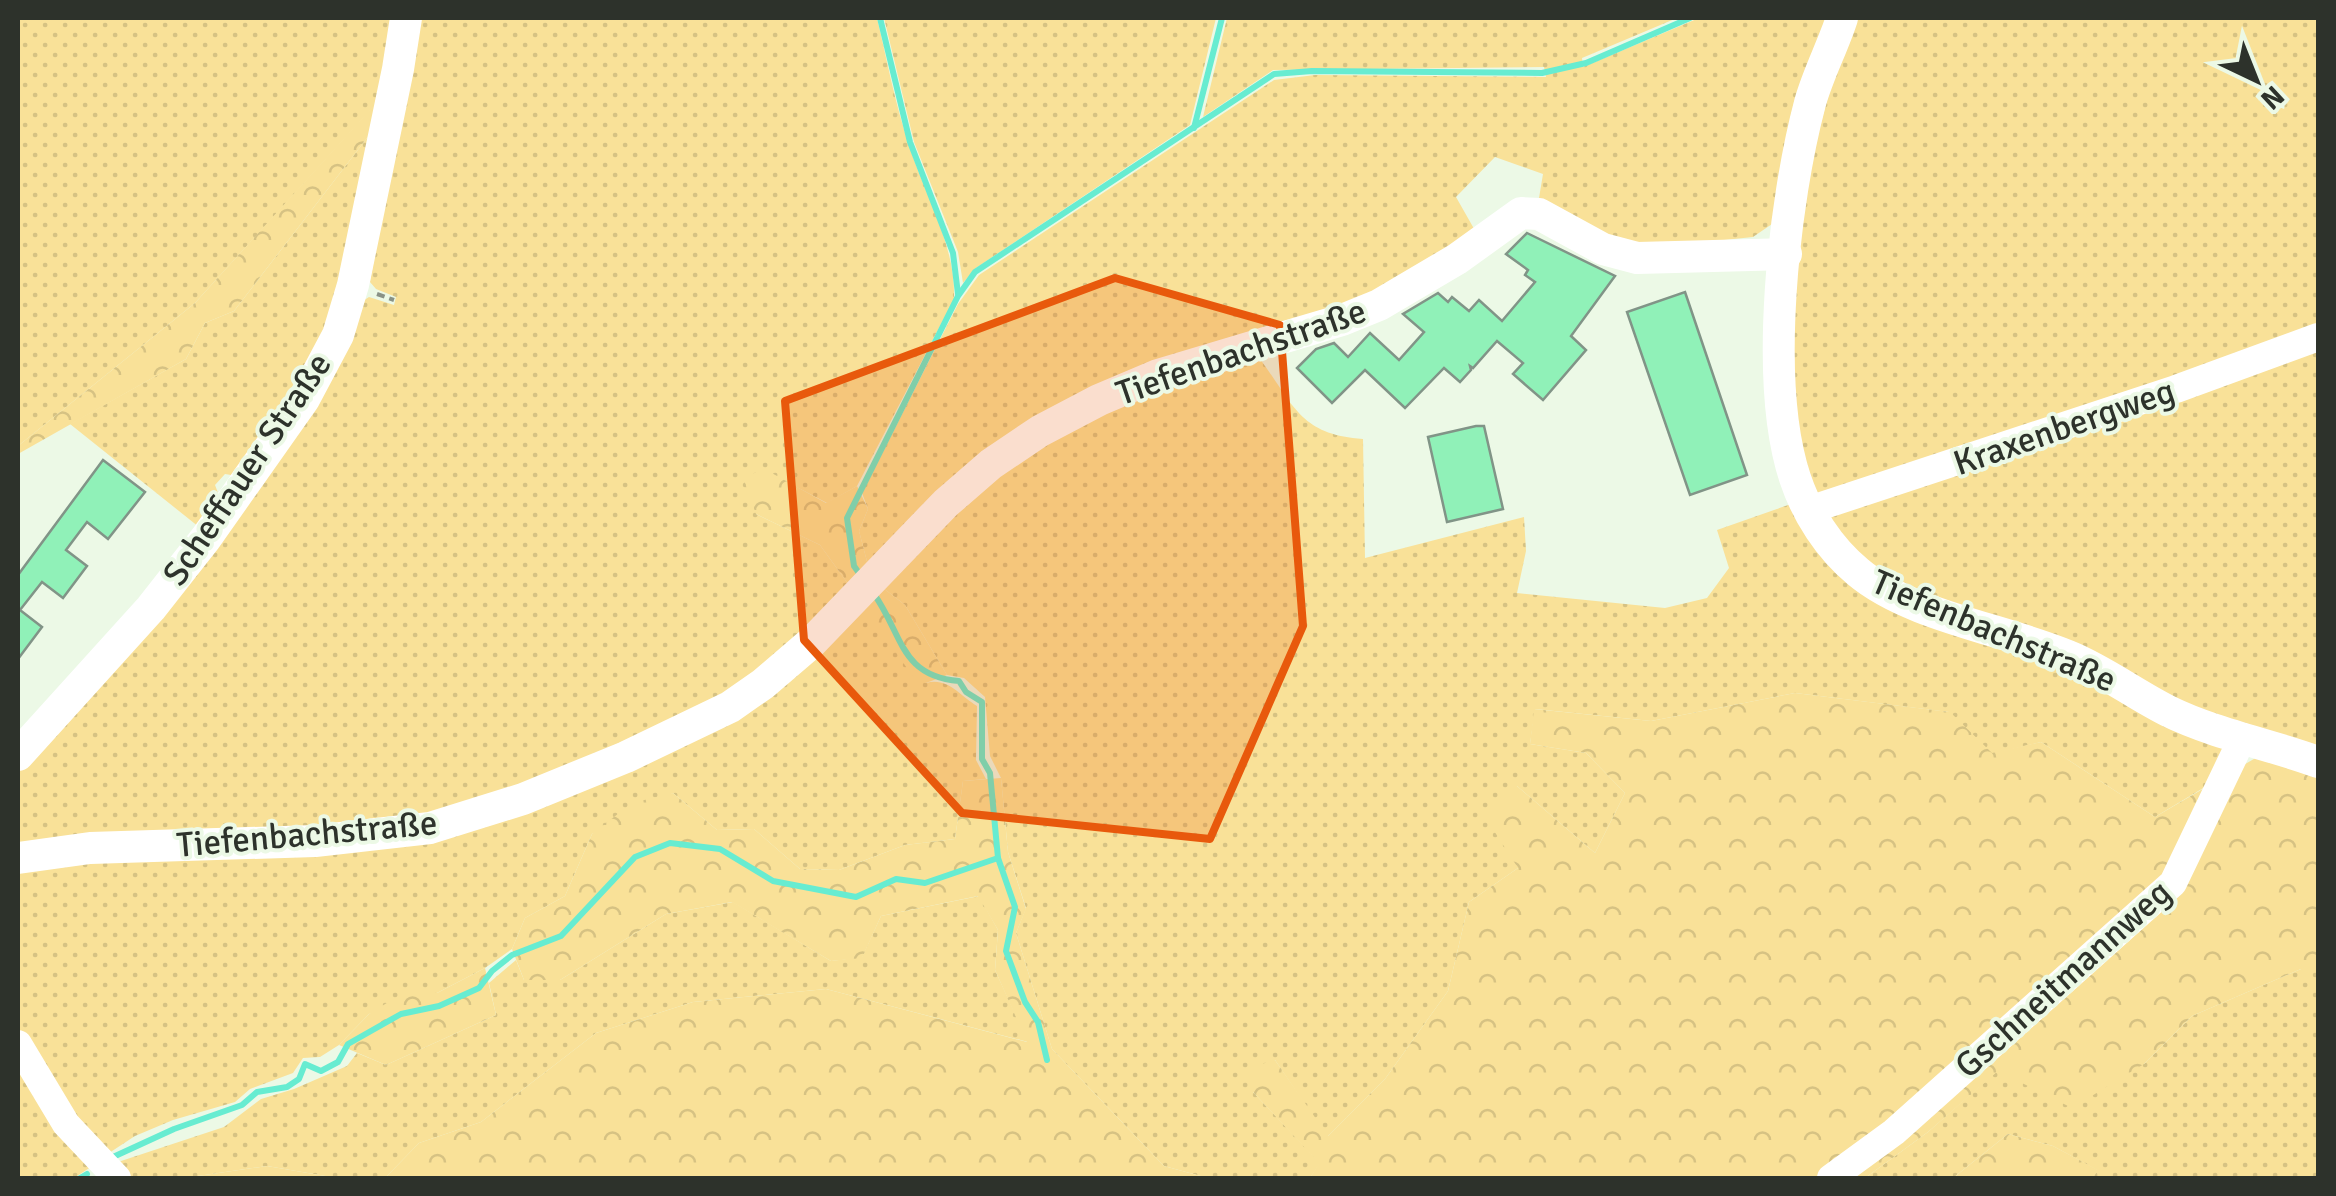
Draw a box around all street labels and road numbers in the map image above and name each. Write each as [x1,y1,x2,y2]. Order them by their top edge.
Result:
street label: Tiefenbachstraße [1110,289,1372,415]
street label: Scheffauer Straße [153,344,341,594]
street label: Kraxenbergweg [1948,369,2180,485]
street label: Tiefenbachstraße [1865,560,2123,702]
street label: Tiefenbachstraße [175,801,439,867]
street label: Gschneitmannweg [1946,871,2180,1087]

